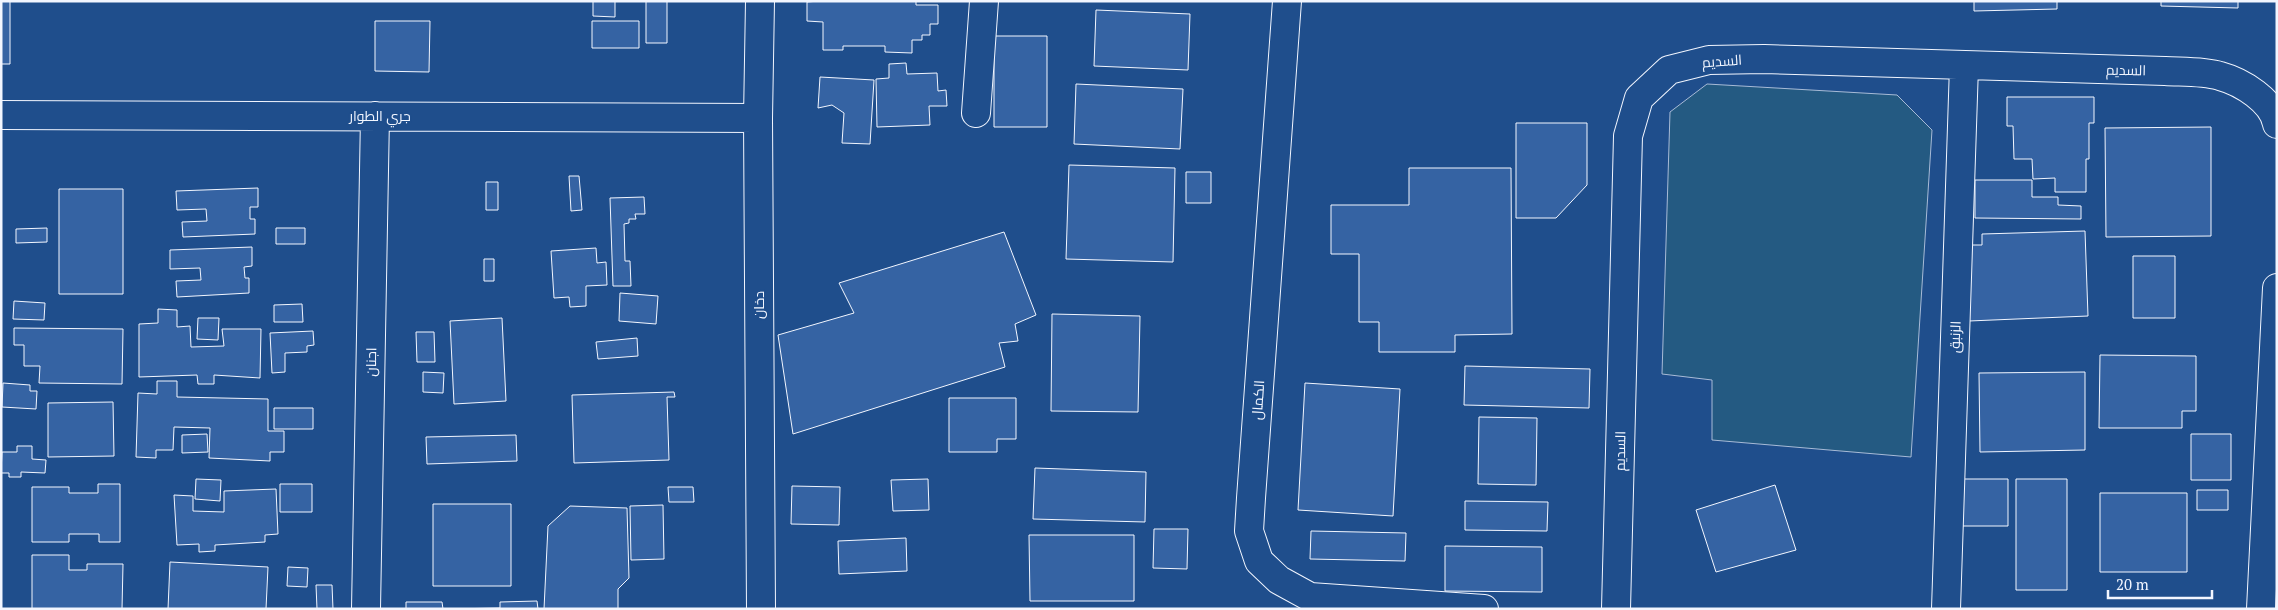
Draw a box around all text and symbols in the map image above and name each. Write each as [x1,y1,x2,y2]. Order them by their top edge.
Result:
street label: السديم [1701,50,1743,72]
street label: السديم [2106,60,2146,80]
street label: جري الطوار [348,106,411,128]
street label: دخان [749,291,768,319]
street label: الزنبق [1944,321,1965,353]
street label: اجنان [361,347,380,377]
street label: الكمال [1247,379,1268,420]
street label: السديم [1610,431,1630,471]
scale bar [2108,568,2212,600]
text: 20 m [2116,574,2149,594]

